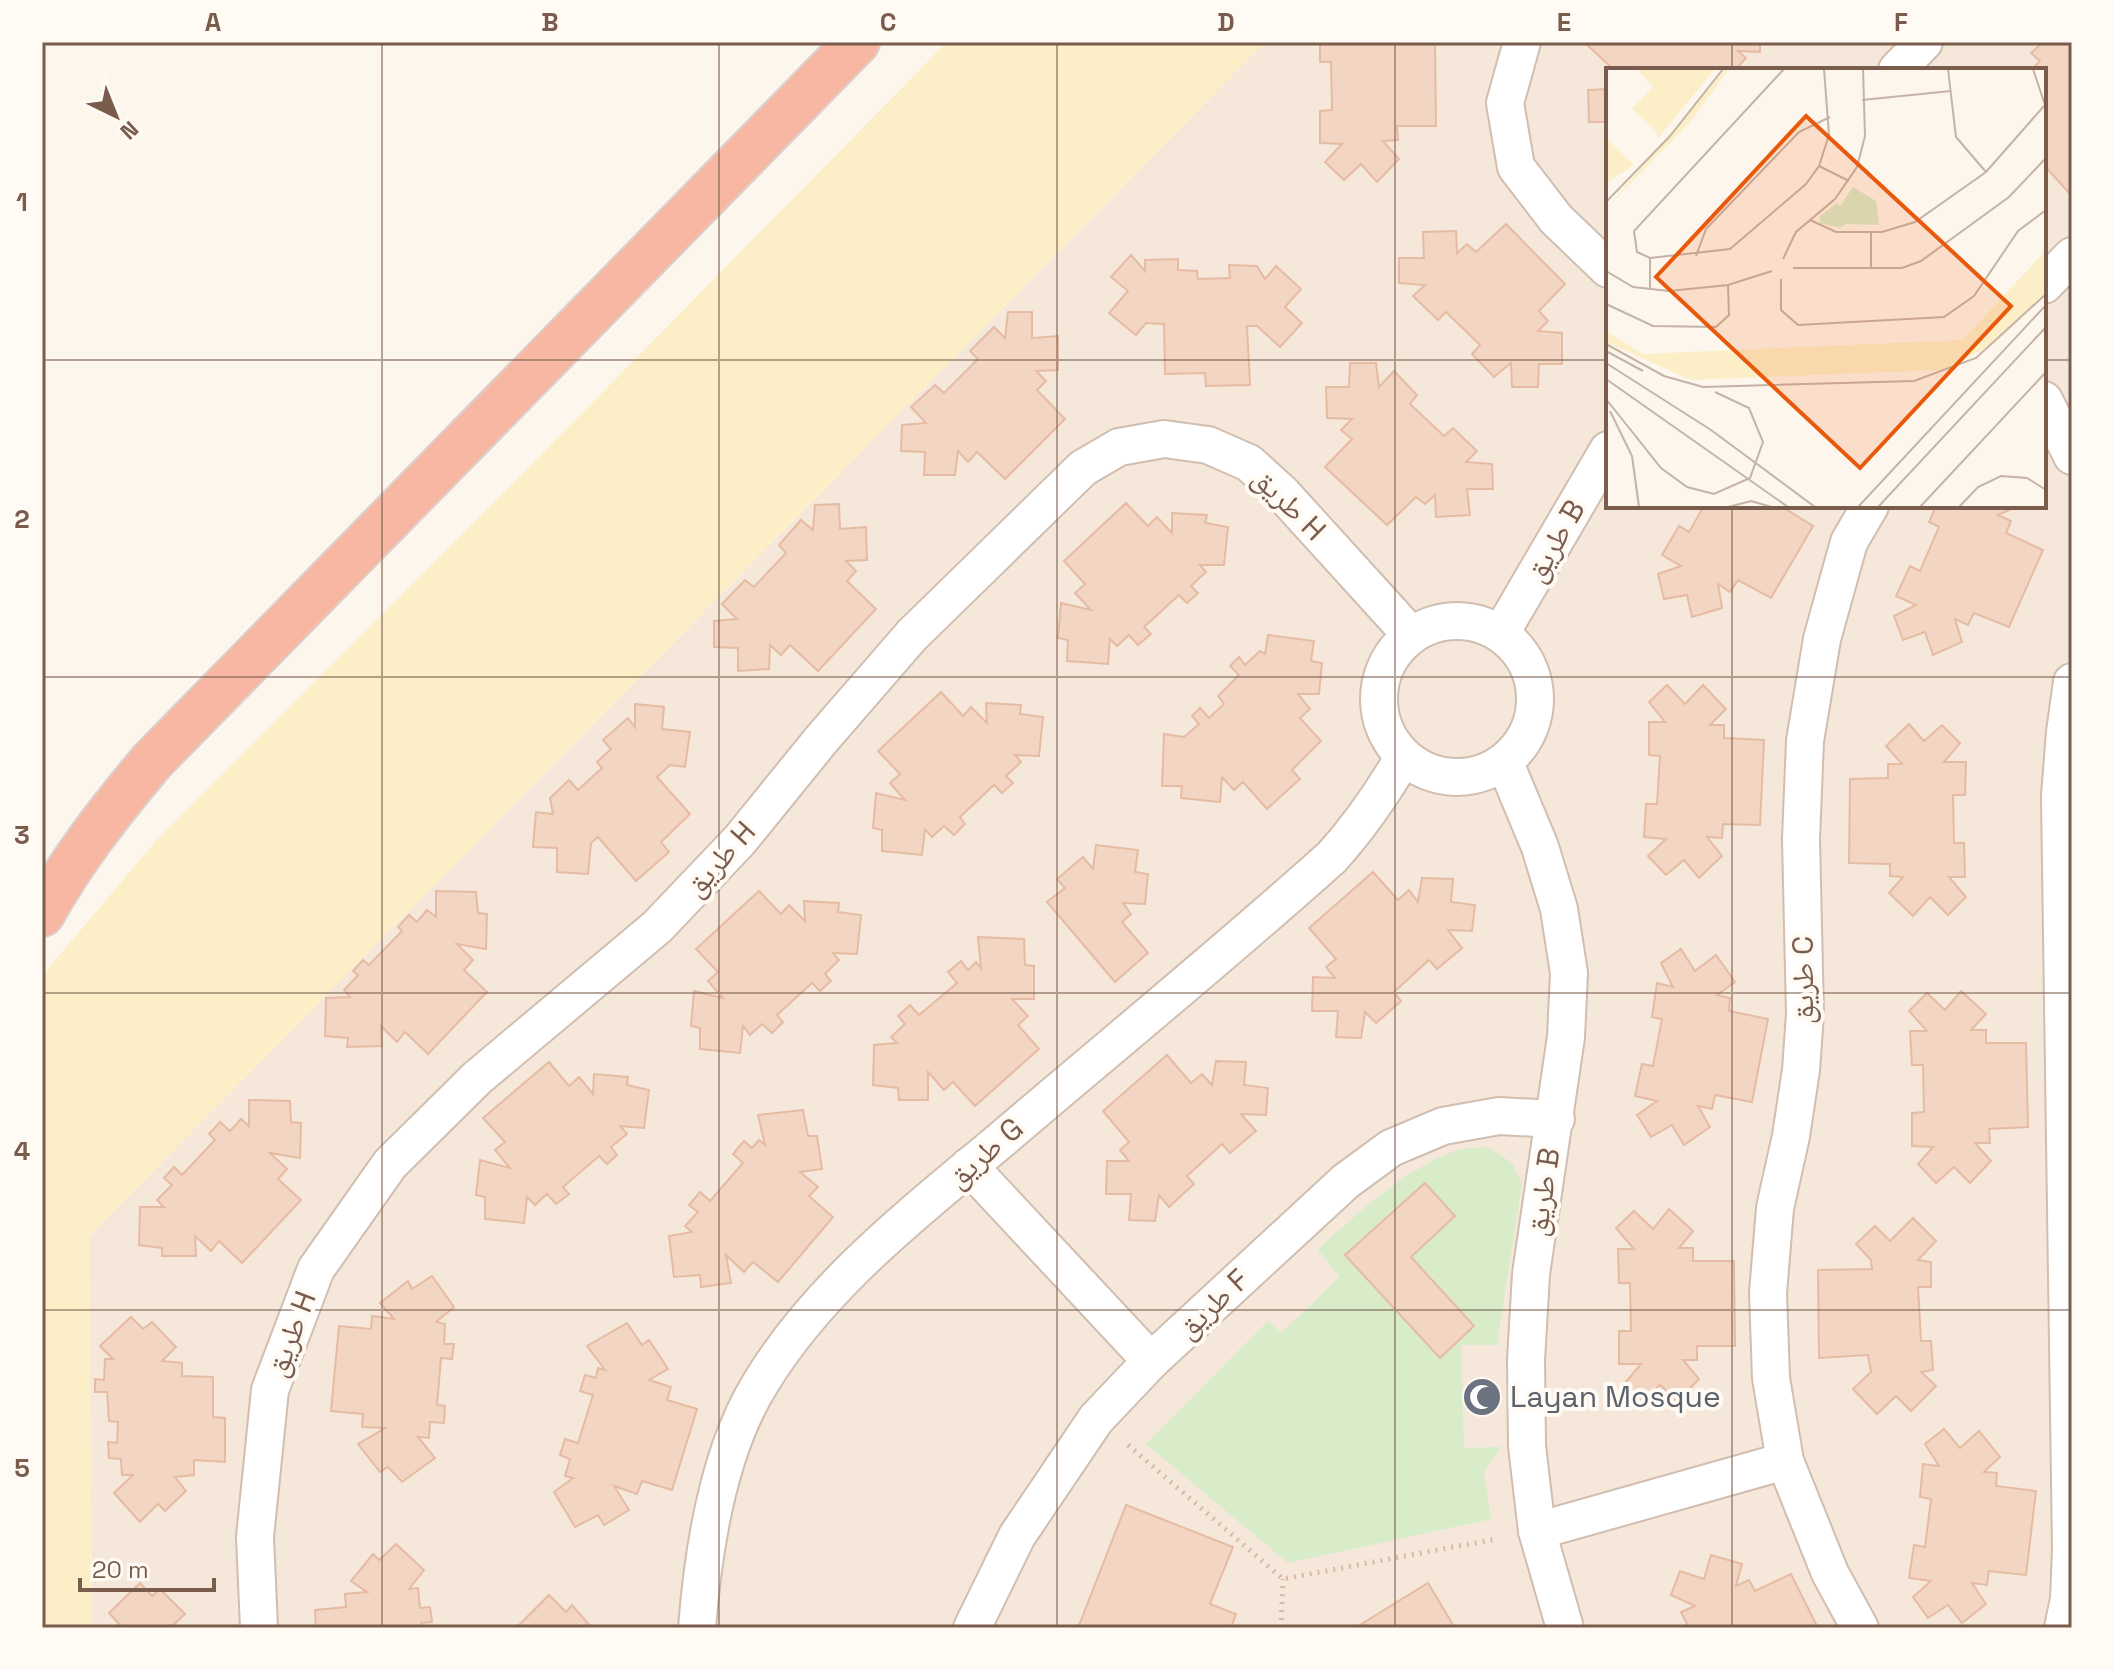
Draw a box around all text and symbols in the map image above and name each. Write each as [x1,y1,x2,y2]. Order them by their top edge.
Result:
text: A [205,5,222,39]
text: B [541,5,559,39]
text: C [880,5,896,39]
text: D [1217,5,1235,39]
text: E [1557,5,1571,39]
text: F [1894,5,1908,39]
inset map [1606,68,2046,508]
north arrow [76,76,156,156]
text: N [115,115,145,146]
text: 1 [16,185,28,219]
street label: طريق H [1244,458,1335,549]
street label: طريق B [1515,492,1594,589]
text: 2 [14,502,30,536]
street label: طريق H [675,813,764,905]
text: 3 [14,818,30,852]
street label: طريق C [1783,936,1822,1024]
street label: طريق G [938,1109,1031,1197]
text: 4 [14,1134,30,1168]
street label: طريق B [1516,1145,1569,1239]
street label: طريق F [1168,1260,1257,1347]
street label: طريق H [256,1285,325,1382]
mosque icon: Layan Mosque [1461,1376,1503,1418]
place label: Layan Mosque [1510,1377,1721,1416]
text: 5 [14,1451,30,1485]
scale bar [80,1542,214,1592]
text: 20 m [92,1554,149,1585]

